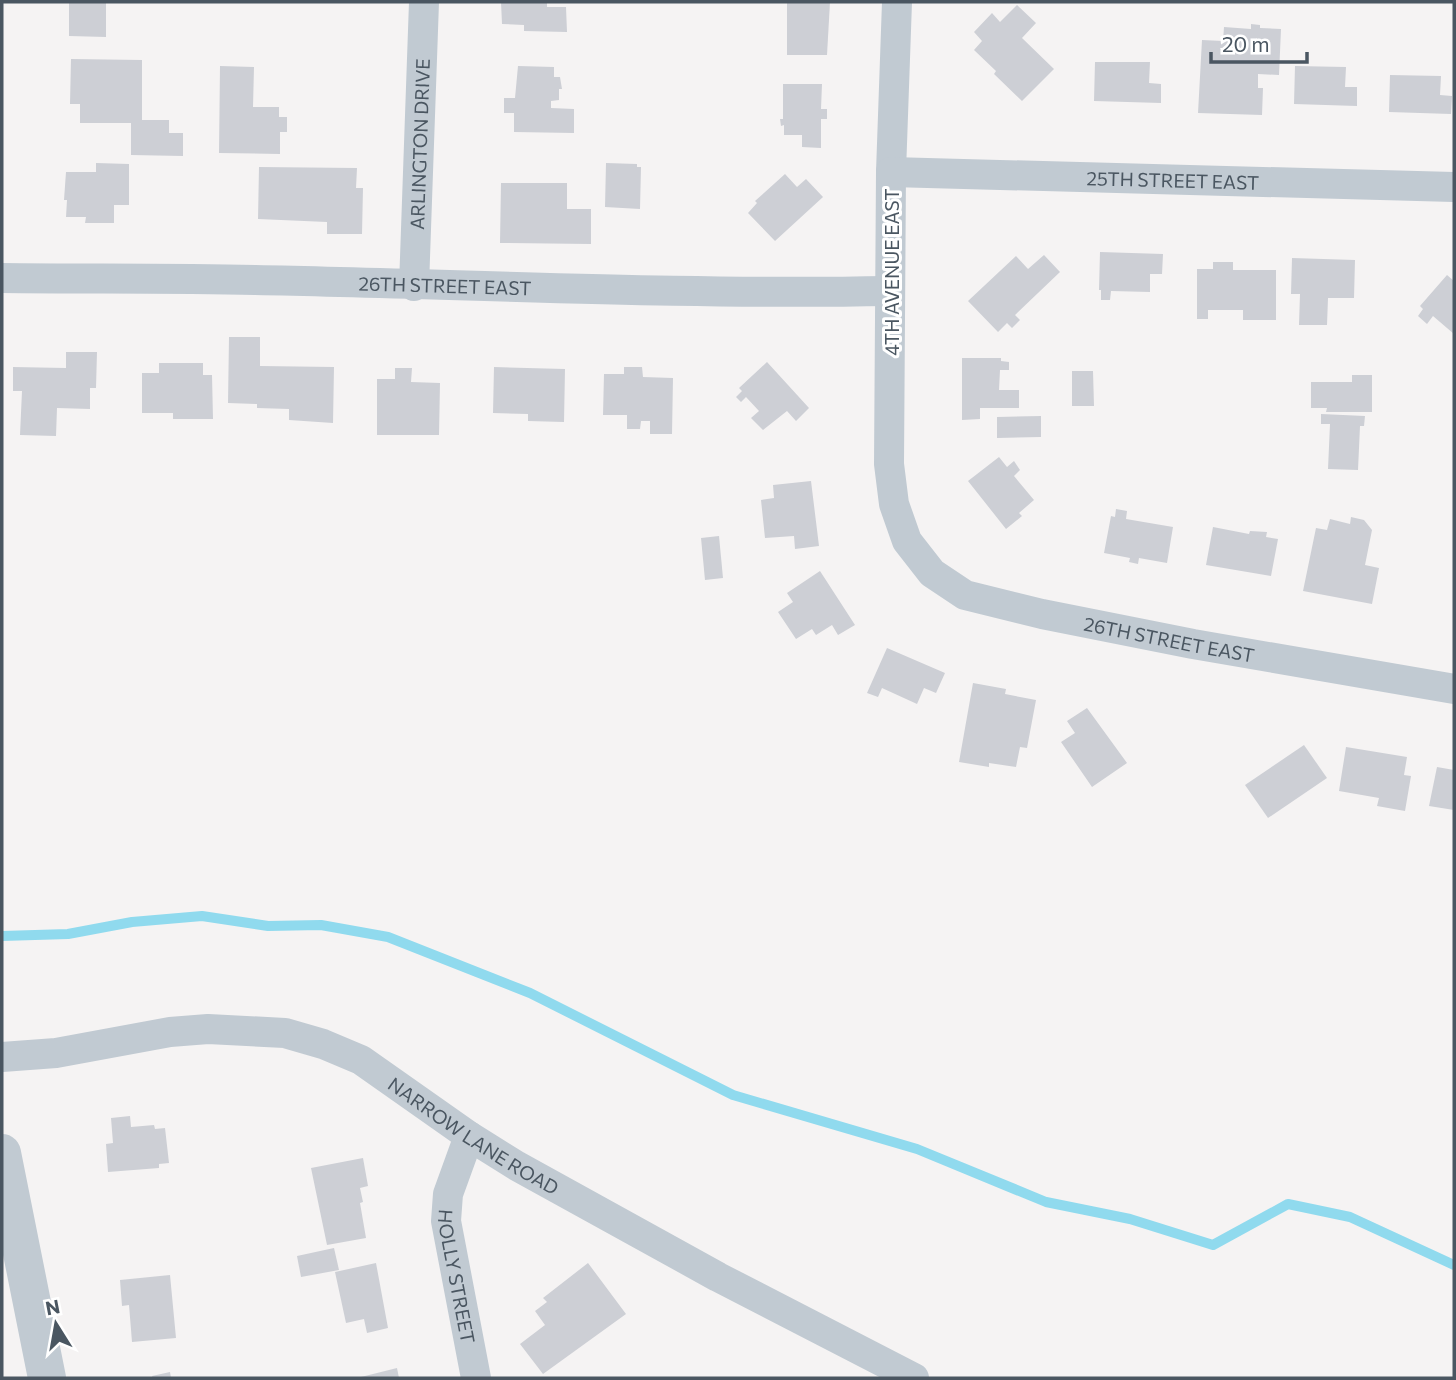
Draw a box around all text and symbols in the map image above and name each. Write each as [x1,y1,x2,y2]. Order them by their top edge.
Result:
scale bar [1211,21,1307,65]
text: 20 m [1222,31,1270,56]
street label: ARLINGTON DRIVE [404,58,434,230]
street label: 25TH STREET EAST [1086,166,1260,193]
street label: 4TH AVENUE EAST [880,188,903,356]
street label: 26TH STREET EAST [358,271,532,299]
street label: 26TH STREET EAST [1082,611,1256,666]
street label: NARROW LANE ROAD [384,1072,563,1199]
street label: HOLLY STREET [434,1208,481,1345]
north arrow [21,1289,91,1359]
text: N [43,1294,62,1319]

